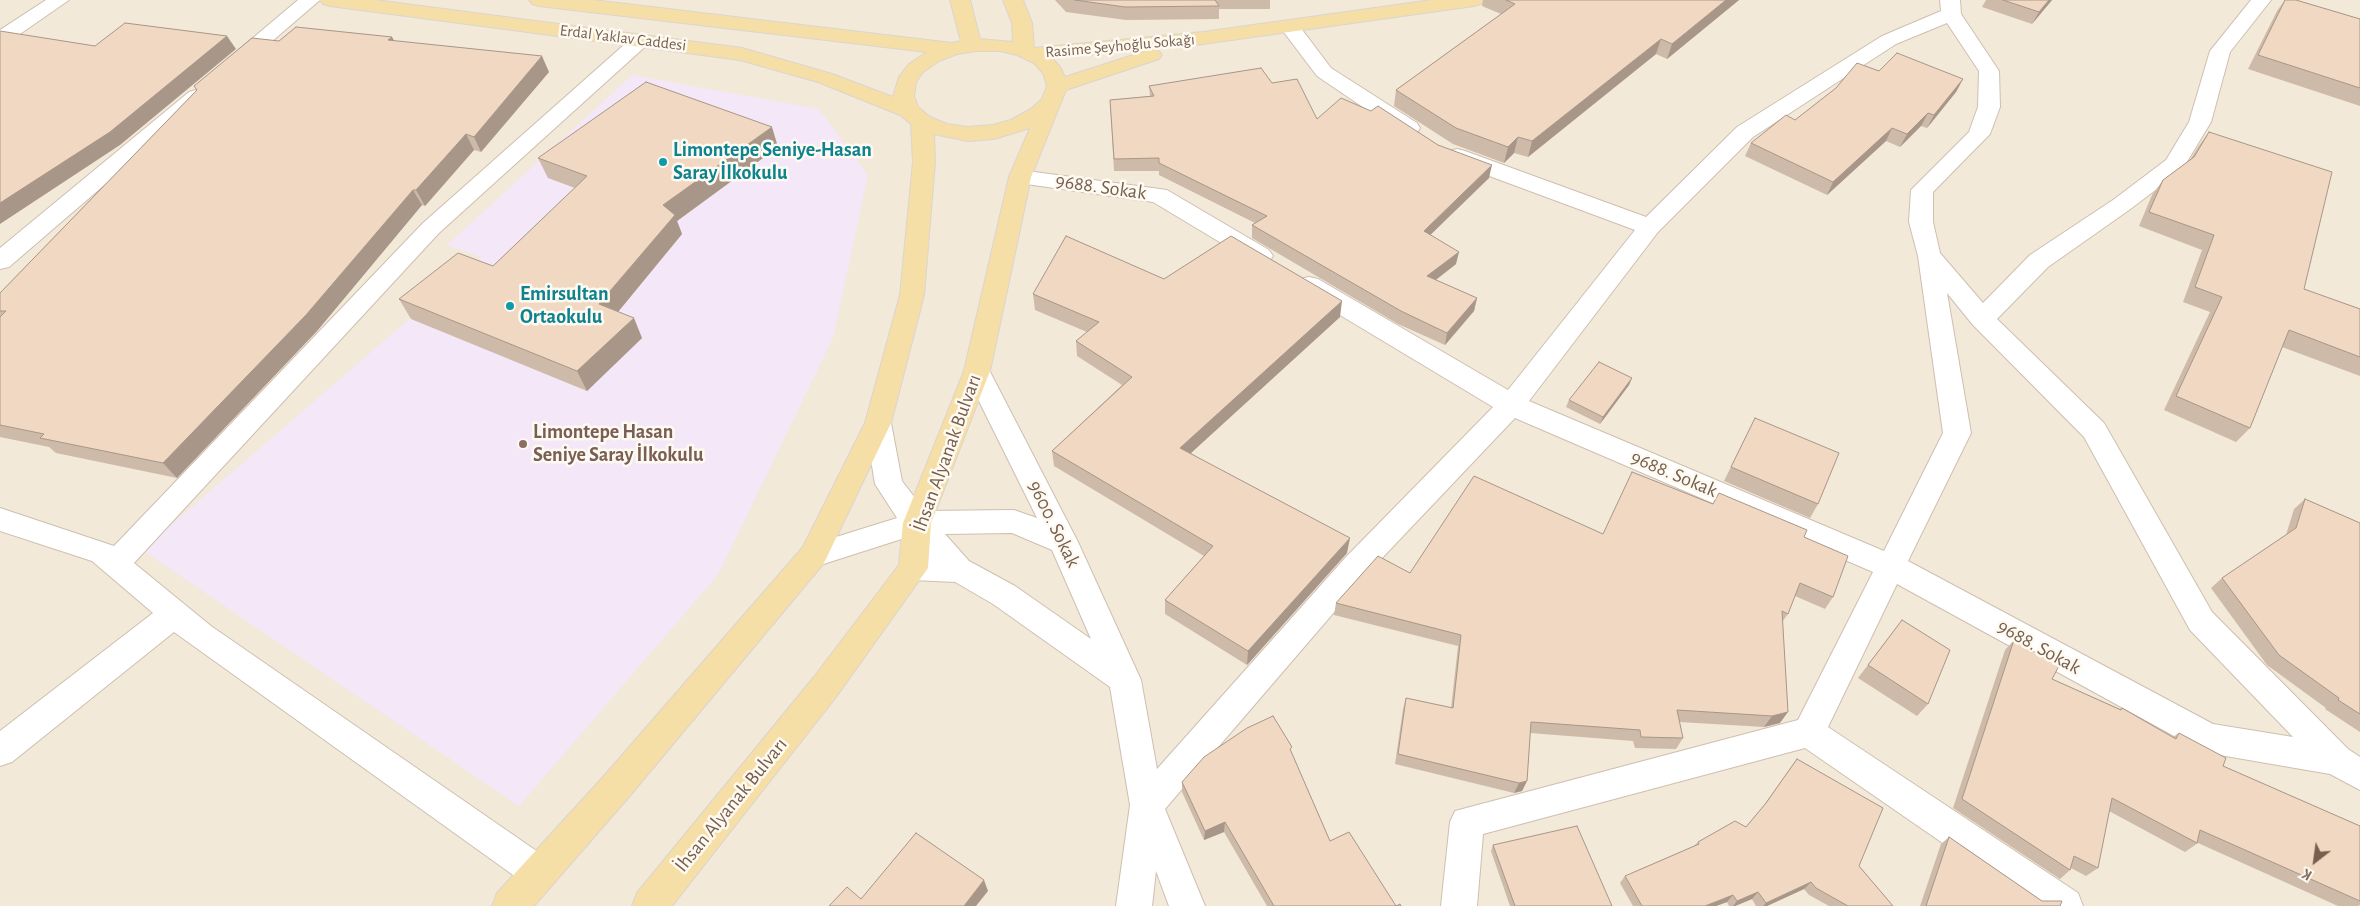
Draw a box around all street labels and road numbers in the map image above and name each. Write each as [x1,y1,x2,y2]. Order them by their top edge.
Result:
street label: Erdal Yaklav Caddesi [559,21,687,55]
street label: Rasime Şeyhoğlu Sokağı [1045,30,1195,62]
street label: 9688. Sokak [1054,169,1148,205]
street label: İhsan Alyanak Bulvarı [907,371,987,535]
street label: 9688. Sokak [1627,445,1721,503]
street label: 9600. Sokak [1023,477,1085,571]
street label: 9688. Sokak [1993,614,2085,680]
street label: İhsan Alyanak Bulvarı [669,733,793,877]

